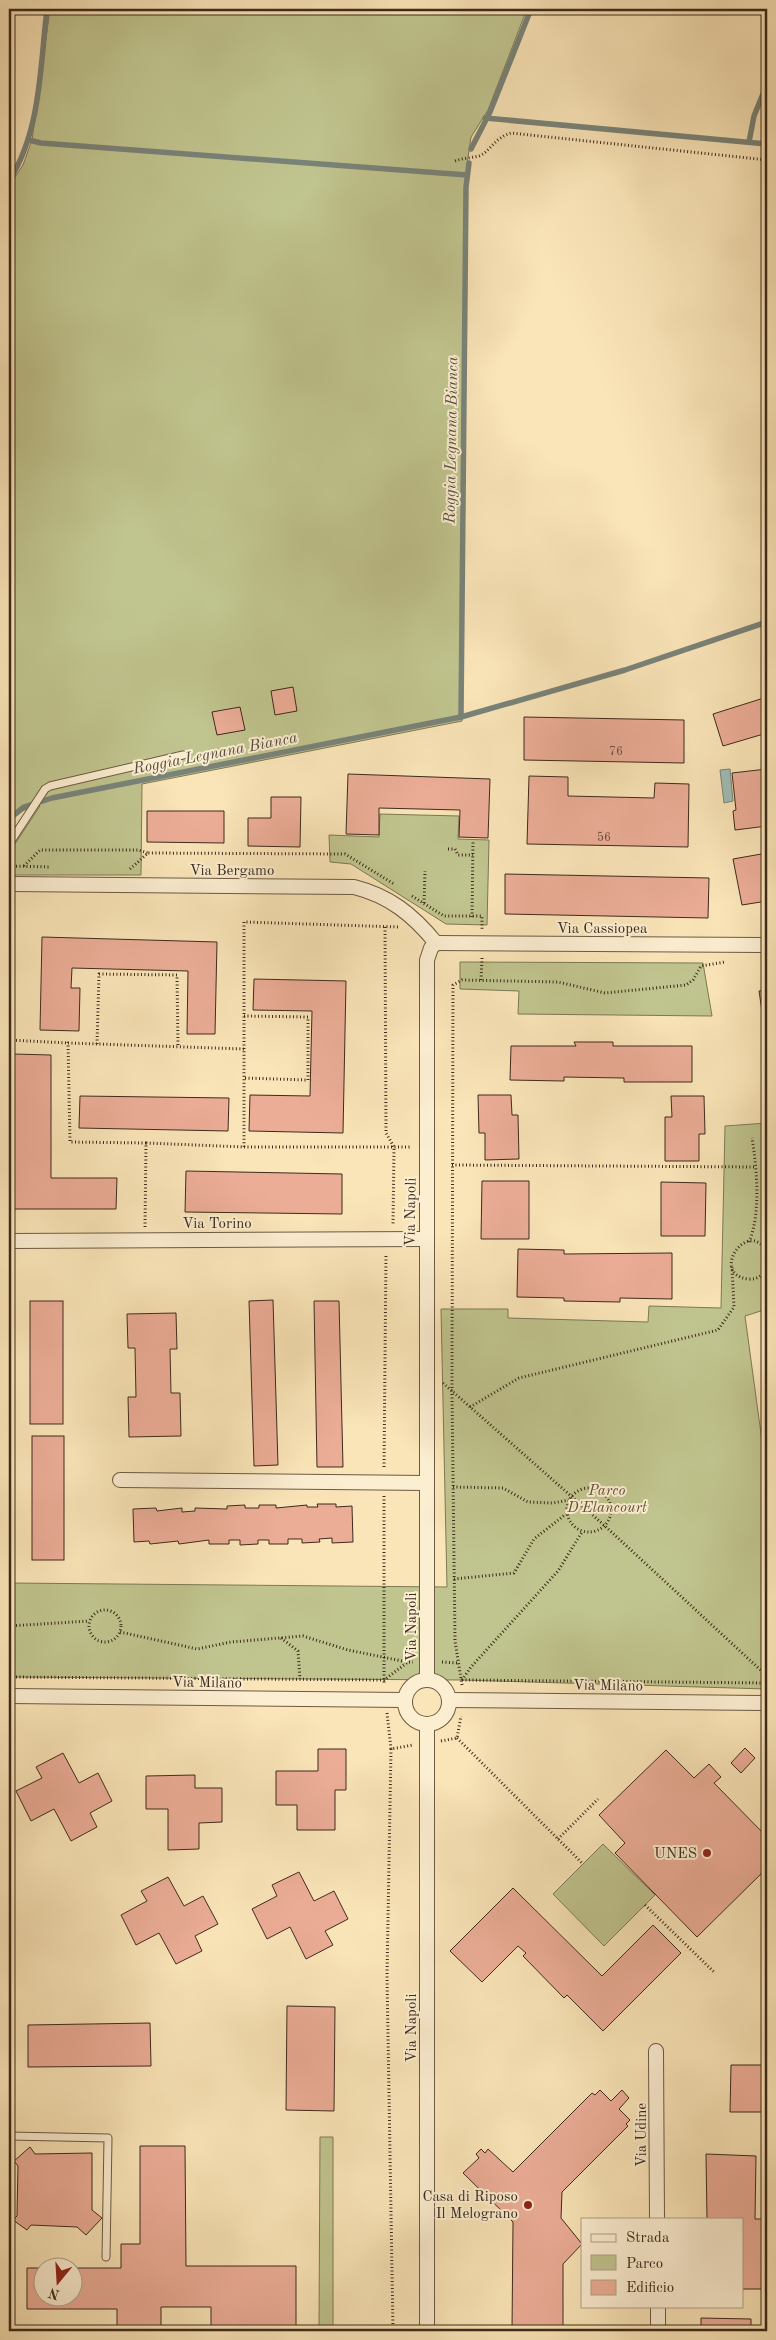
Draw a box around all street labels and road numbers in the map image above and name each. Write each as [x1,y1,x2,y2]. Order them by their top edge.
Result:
street label: Via Bergamo [190,864,274,879]
street label: Via Cassiopea [557,922,648,937]
street label: Via Napoli [403,1177,420,1247]
street label: Via Torino [182,1217,252,1232]
street label: Via Napoli [405,1593,420,1661]
street label: Via Milano [172,1675,242,1692]
street label: Via Milano [573,1678,643,1695]
street label: Via Napoli [405,1994,420,2062]
street label: Via Udine [635,2103,650,2167]

